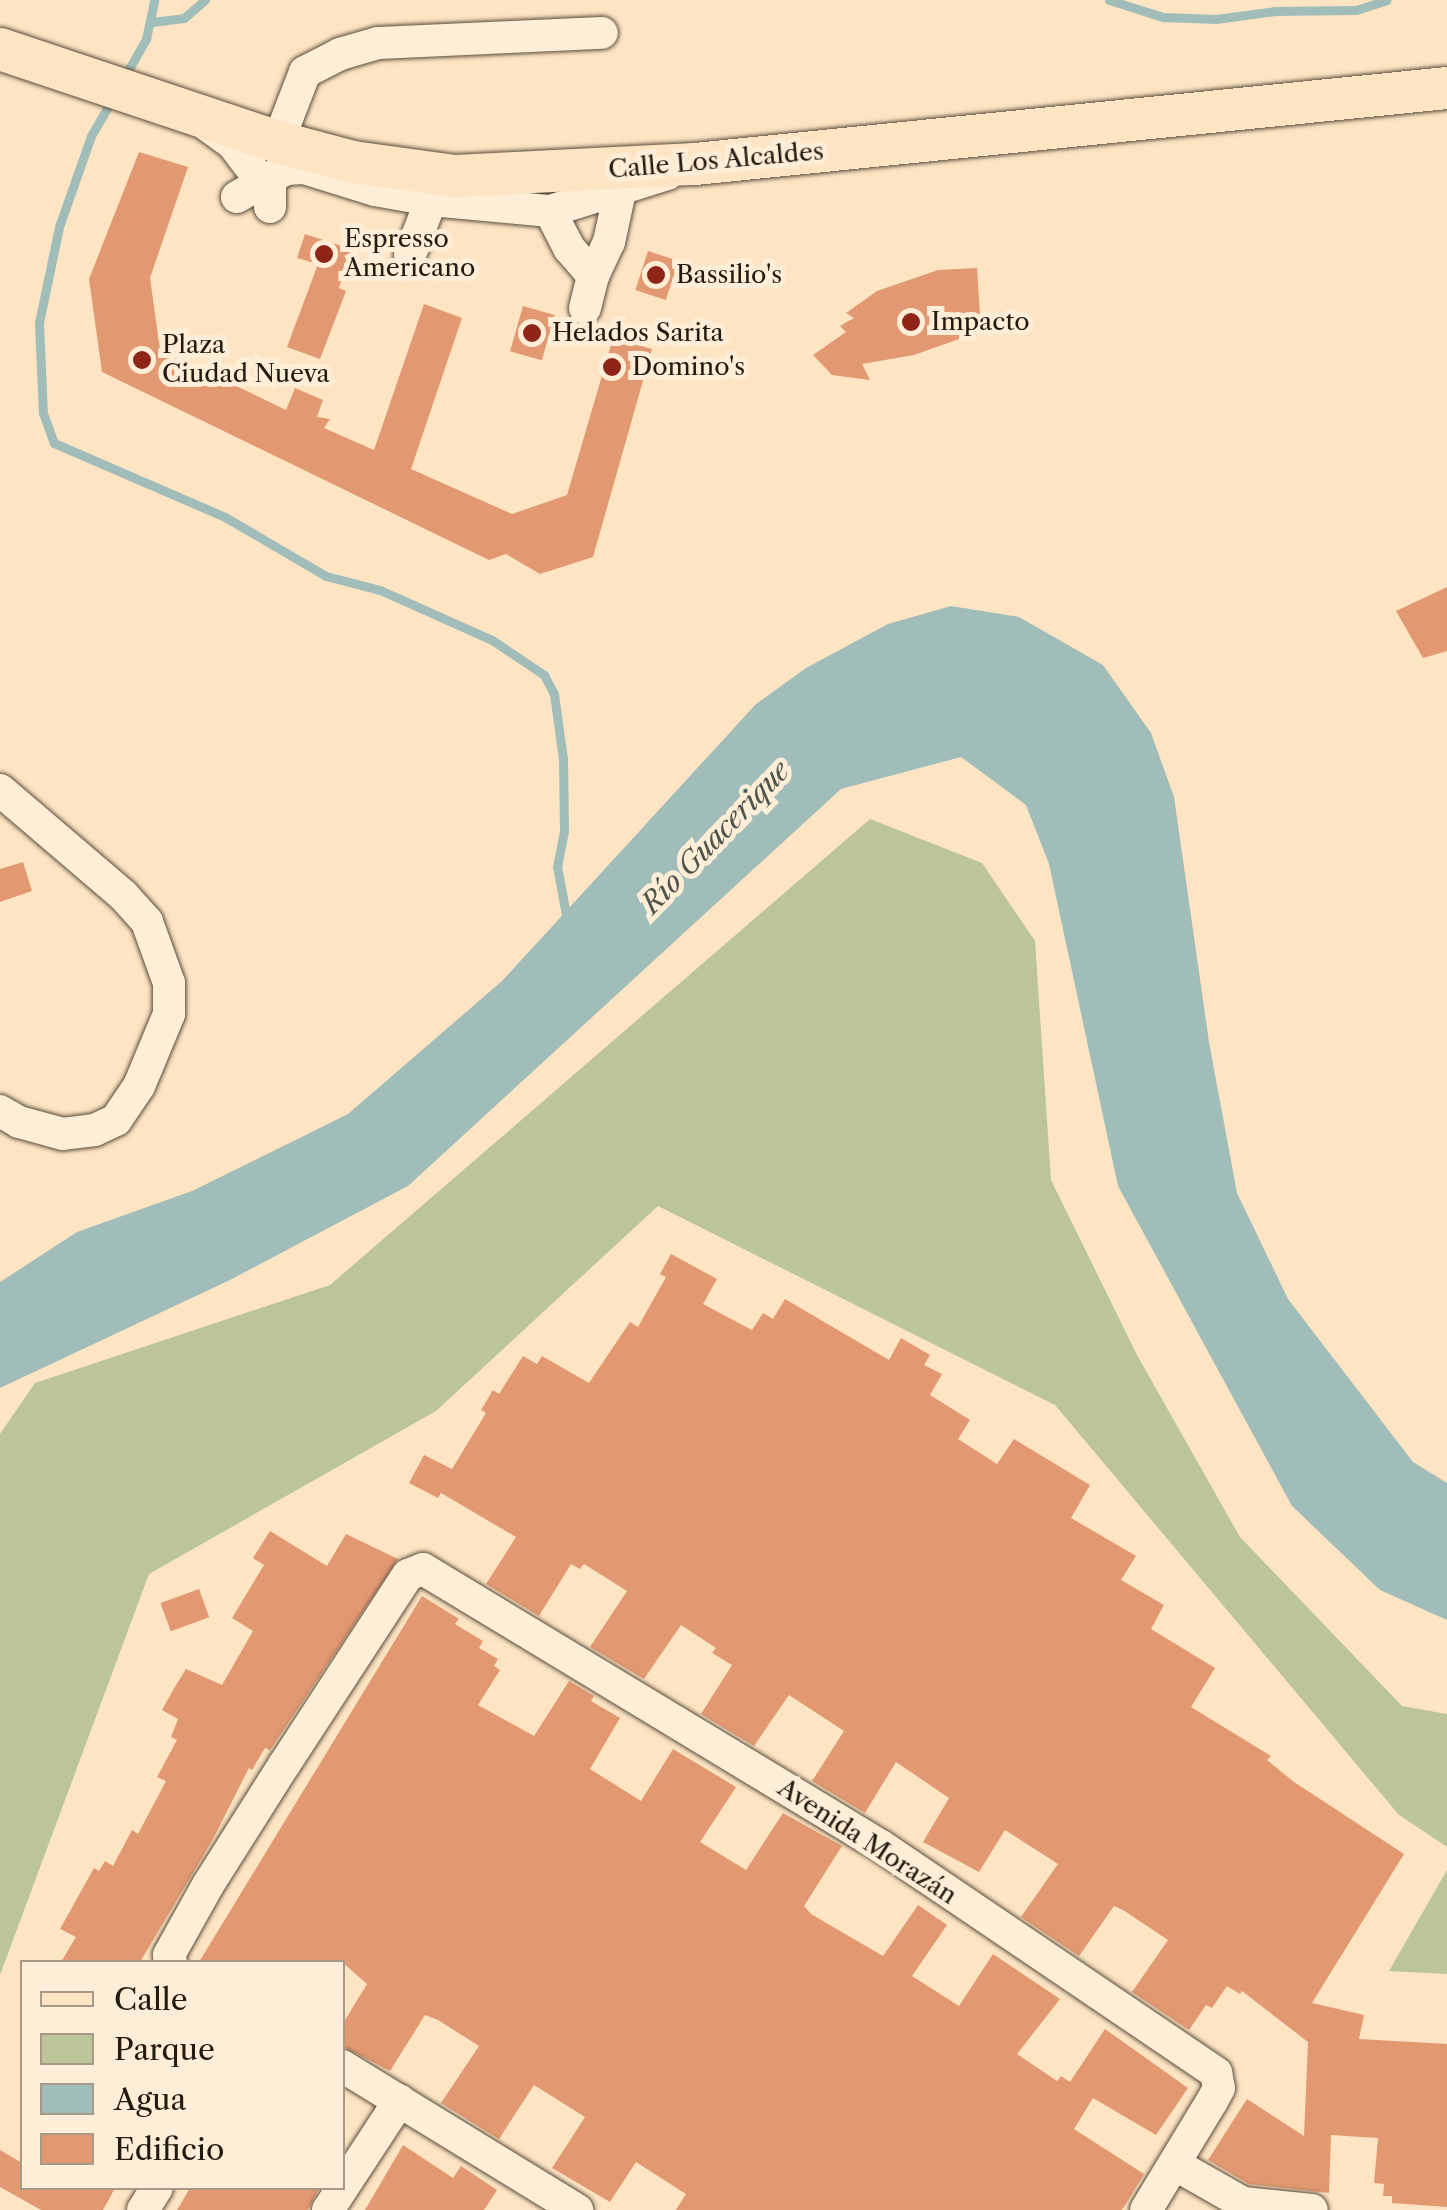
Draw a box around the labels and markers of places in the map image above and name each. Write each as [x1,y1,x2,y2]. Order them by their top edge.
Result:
place label: Espresso Americano [344,225,475,284]
marker: Espresso Americano [313,243,335,265]
place label: Bassilio's [676,260,782,290]
marker: Bassilio's [645,264,667,286]
place label: Impacto [931,307,1030,337]
marker: Impacto [900,311,922,333]
place label: Helados Sarita [552,318,724,348]
marker: Helados Sarita [521,322,543,344]
place label: Plaza Ciudad Nueva [162,331,330,390]
marker: Plaza Ciudad Nueva [131,349,153,371]
place label: Domino's [632,352,745,382]
marker: Domino's [601,356,623,378]

